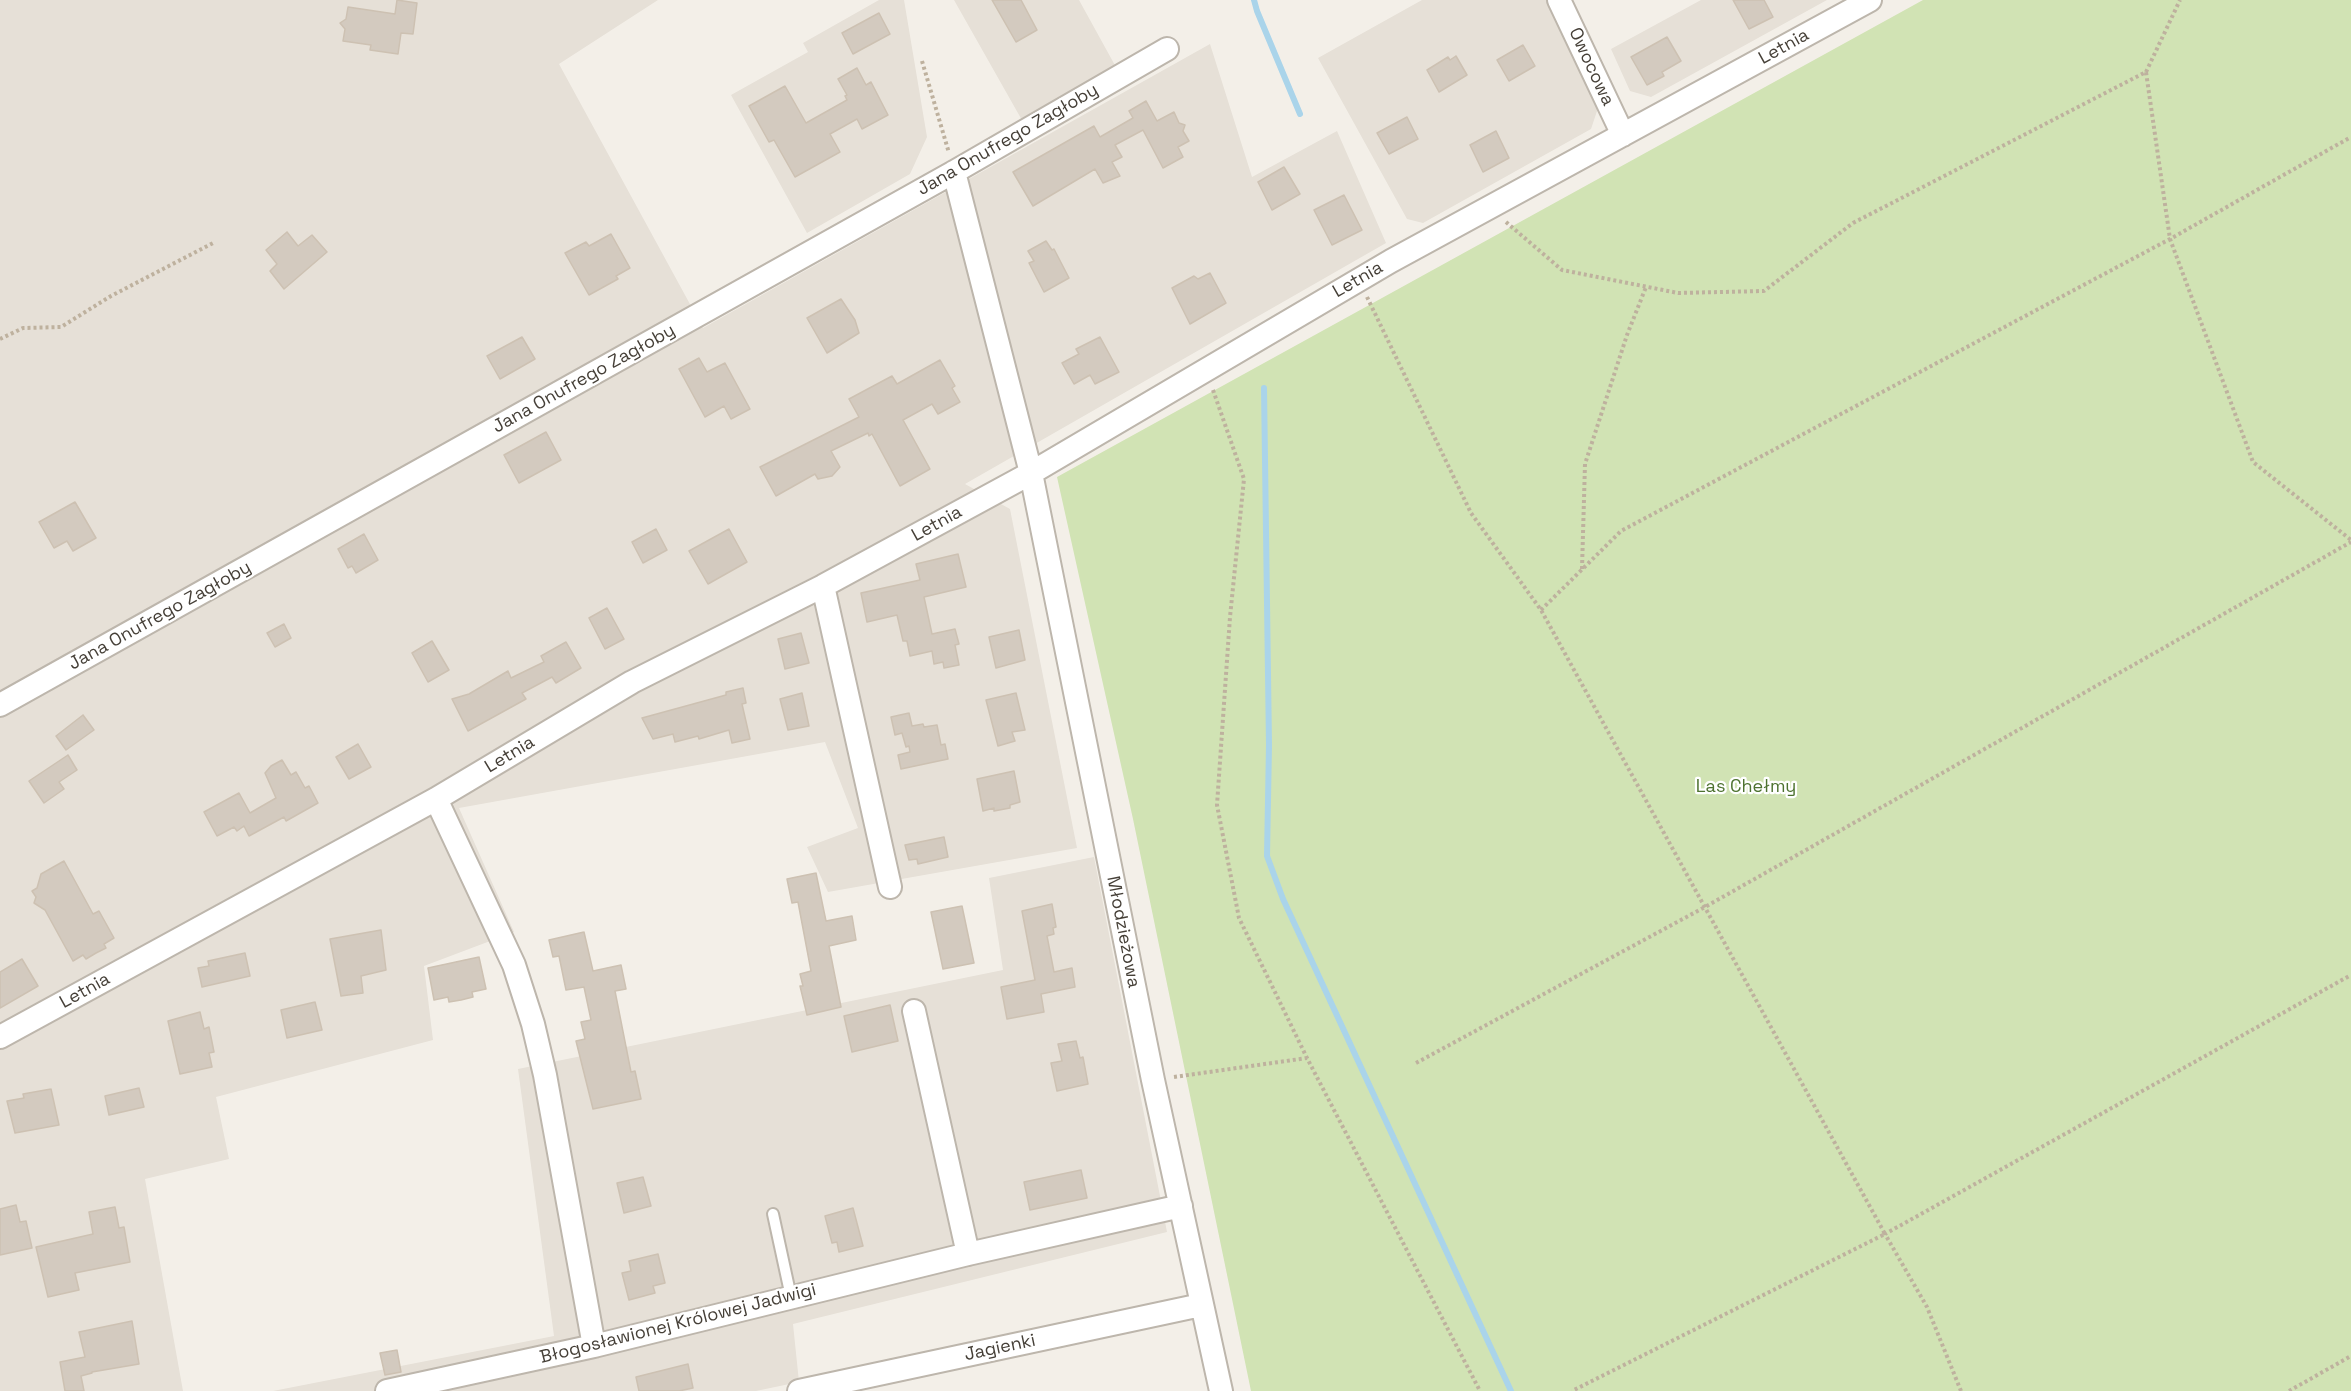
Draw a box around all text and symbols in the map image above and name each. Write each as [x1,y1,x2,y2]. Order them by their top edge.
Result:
street label: Owocowa [1564,24,1618,110]
street label: Letnia [1755,24,1813,70]
street label: Jana Onufrego Zagłoby [914,79,1102,201]
street label: Letnia [1329,257,1387,303]
street label: Jana Onufrego Zagłoby [489,320,679,438]
street label: Letnia [908,501,966,547]
street label: Jana Onufrego Zagłoby [65,557,255,675]
street label: Letnia [481,732,539,778]
park label: Las Chełmy [1696,776,1796,798]
street label: Młodzieżowa [1102,874,1144,990]
street label: Letnia [56,968,114,1014]
street label: Błogosławionej Królowej Jadwigi [538,1279,818,1369]
street label: Jagienki [962,1330,1038,1366]

